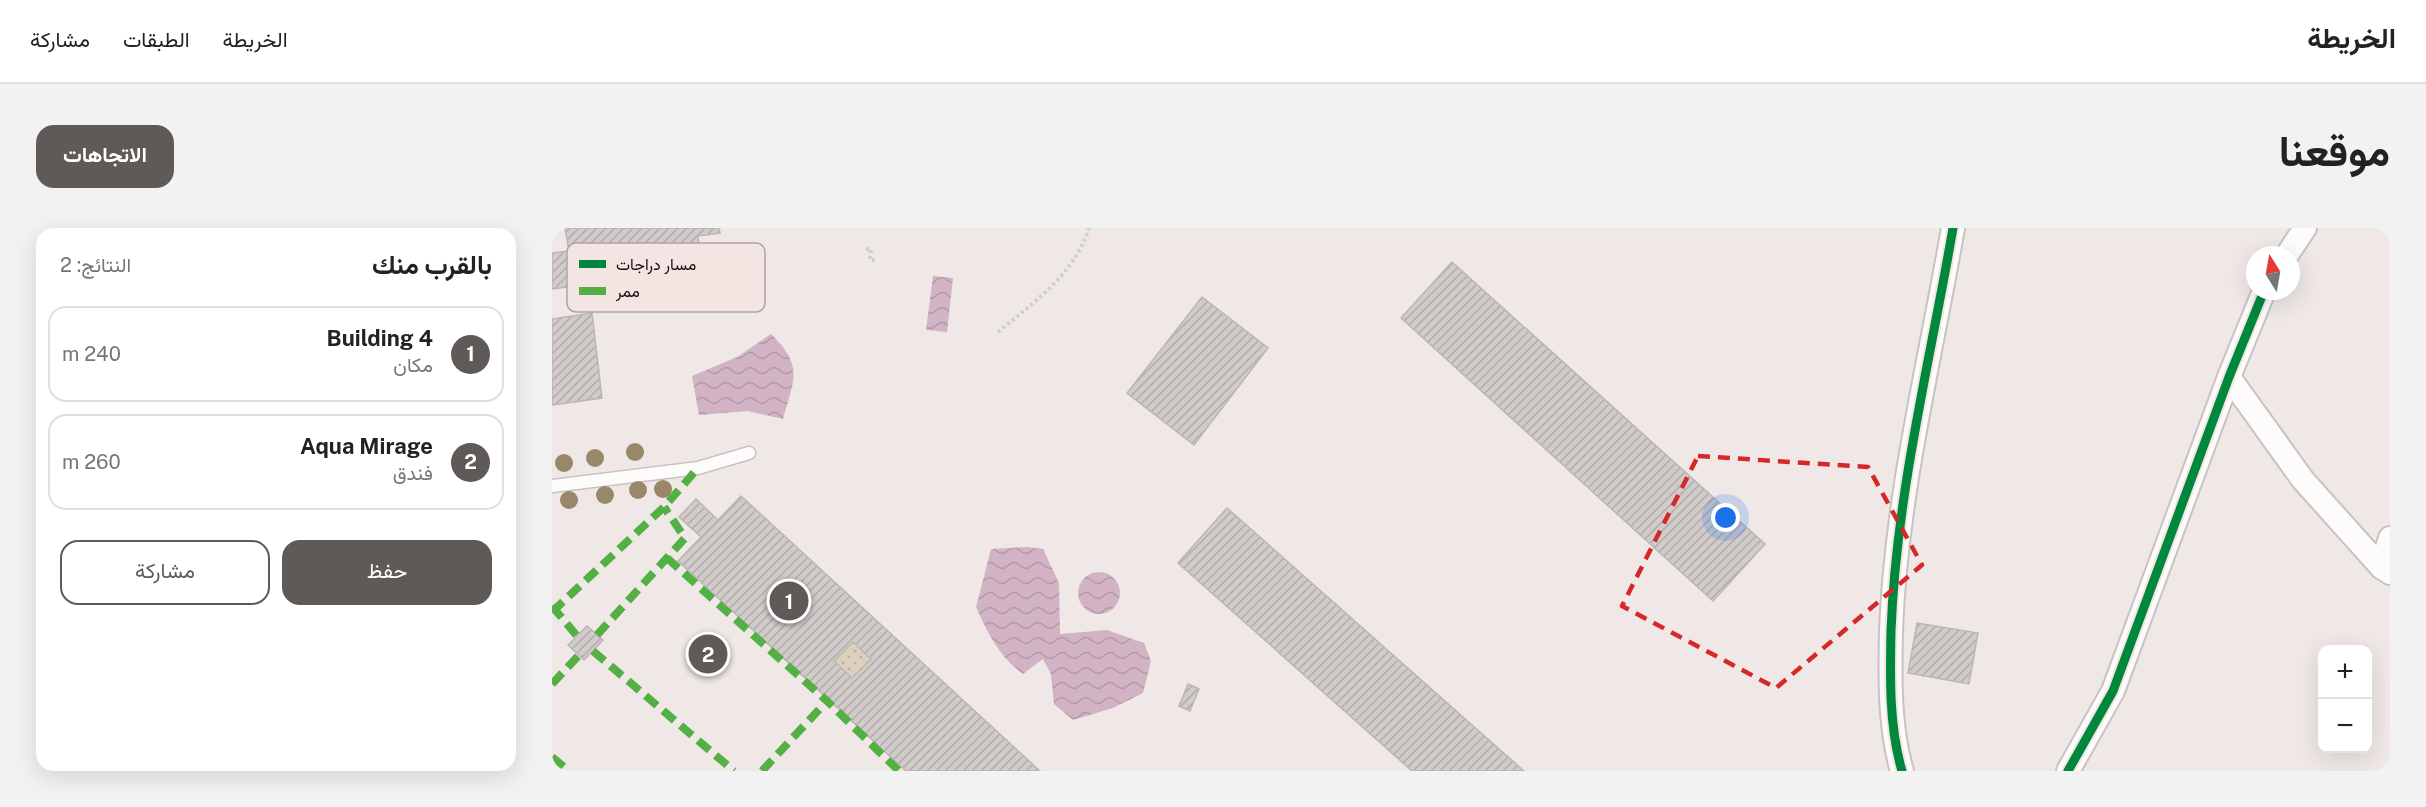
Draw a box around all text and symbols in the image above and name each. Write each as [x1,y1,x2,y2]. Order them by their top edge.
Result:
text: الخريطة [2307,21,2396,54]
text: مشاركة [30,27,90,52]
text: الطبقات [123,27,190,52]
text: الخريطة [223,27,288,52]
button: الاتجاهات [36,125,174,188]
text: موقعنا [2279,126,2390,175]
legend [567,243,765,312]
north arrow [2246,246,2300,300]
text: بالقرب منك [372,249,492,280]
text: النتائج: 2 [60,253,131,277]
text: مسار دراجات [616,255,696,275]
text: ممر [615,282,640,302]
text: Building 4 [327,325,433,351]
text: 240 m [62,342,121,366]
text: 1 [466,342,475,366]
text: مكان [393,353,433,377]
text: Aqua Mirage [300,433,433,459]
text: 260 m [62,450,121,474]
text: 2 [464,450,477,474]
text: فندق [393,461,433,485]
your location [1711,503,1740,532]
button: مشاركة [60,540,270,605]
button: حفظ [282,540,492,605]
pin: 1 [770,578,808,623]
pin: 2 [688,632,728,676]
map controls [2318,645,2372,753]
button: + [2318,645,2372,699]
button: − [2318,699,2372,753]

